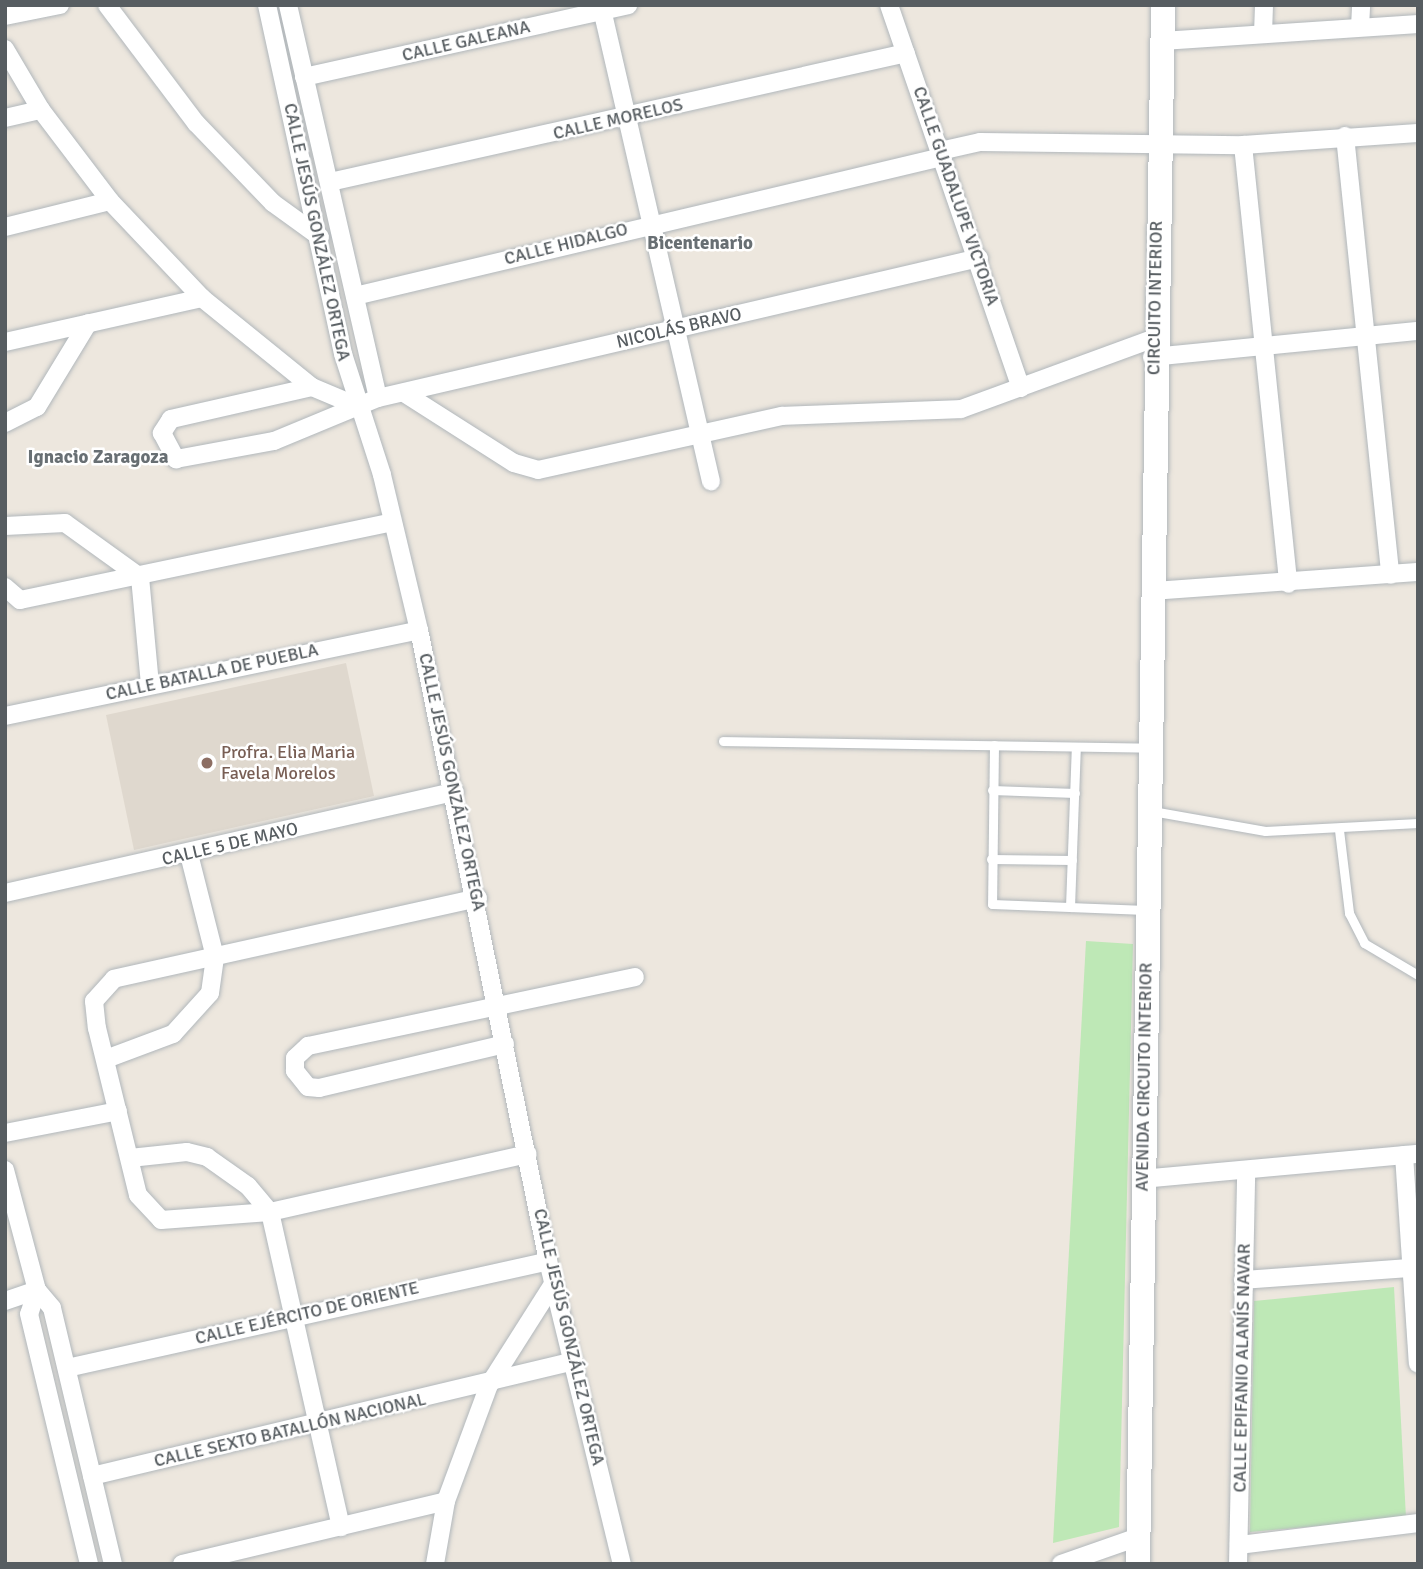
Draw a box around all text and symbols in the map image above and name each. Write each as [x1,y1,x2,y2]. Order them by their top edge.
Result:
street label: CALLE GALEANA [400,16,532,66]
street label: CALLE GUADALUPE VICTORIA [908,84,1004,308]
street label: CALLE MORELOS [551,94,685,144]
street label: CALLE JESÚS GONZÁLEZ ORTEGA [279,101,355,363]
street label: CALLE HIDALGO [502,218,630,270]
street label: CIRCUITO INTERIOR [1143,221,1167,375]
district label: Bicentenario [647,233,753,255]
street label: NICOLÁS BRAVO [614,303,744,353]
district label: Ignacio Zaragoza [27,447,169,469]
street label: CALLE BATALLA DE PUEBLA [104,639,320,705]
street label: CALLE JESÚS GONZÁLEZ ORTEGA [414,651,490,913]
place label: Profra. Elia Maria Favela Morelos [221,742,355,784]
marker: Profra. Elia Maria Favela Morelos [199,755,215,771]
street label: CALLE 5 DE MAYO [160,818,300,870]
street label: AVENIDA CIRCUITO INTERIOR [1131,962,1157,1192]
street label: CALLE JESÚS GONZÁLEZ ORTEGA [529,1206,609,1468]
street label: CALLE EPIFANIO ALANÍS NAVAR [1229,1243,1255,1493]
street label: CALLE EJÉRCITO DE ORIENTE [193,1277,421,1349]
street label: CALLE SEXTO BATALLÓN NACIONAL [152,1388,428,1472]

